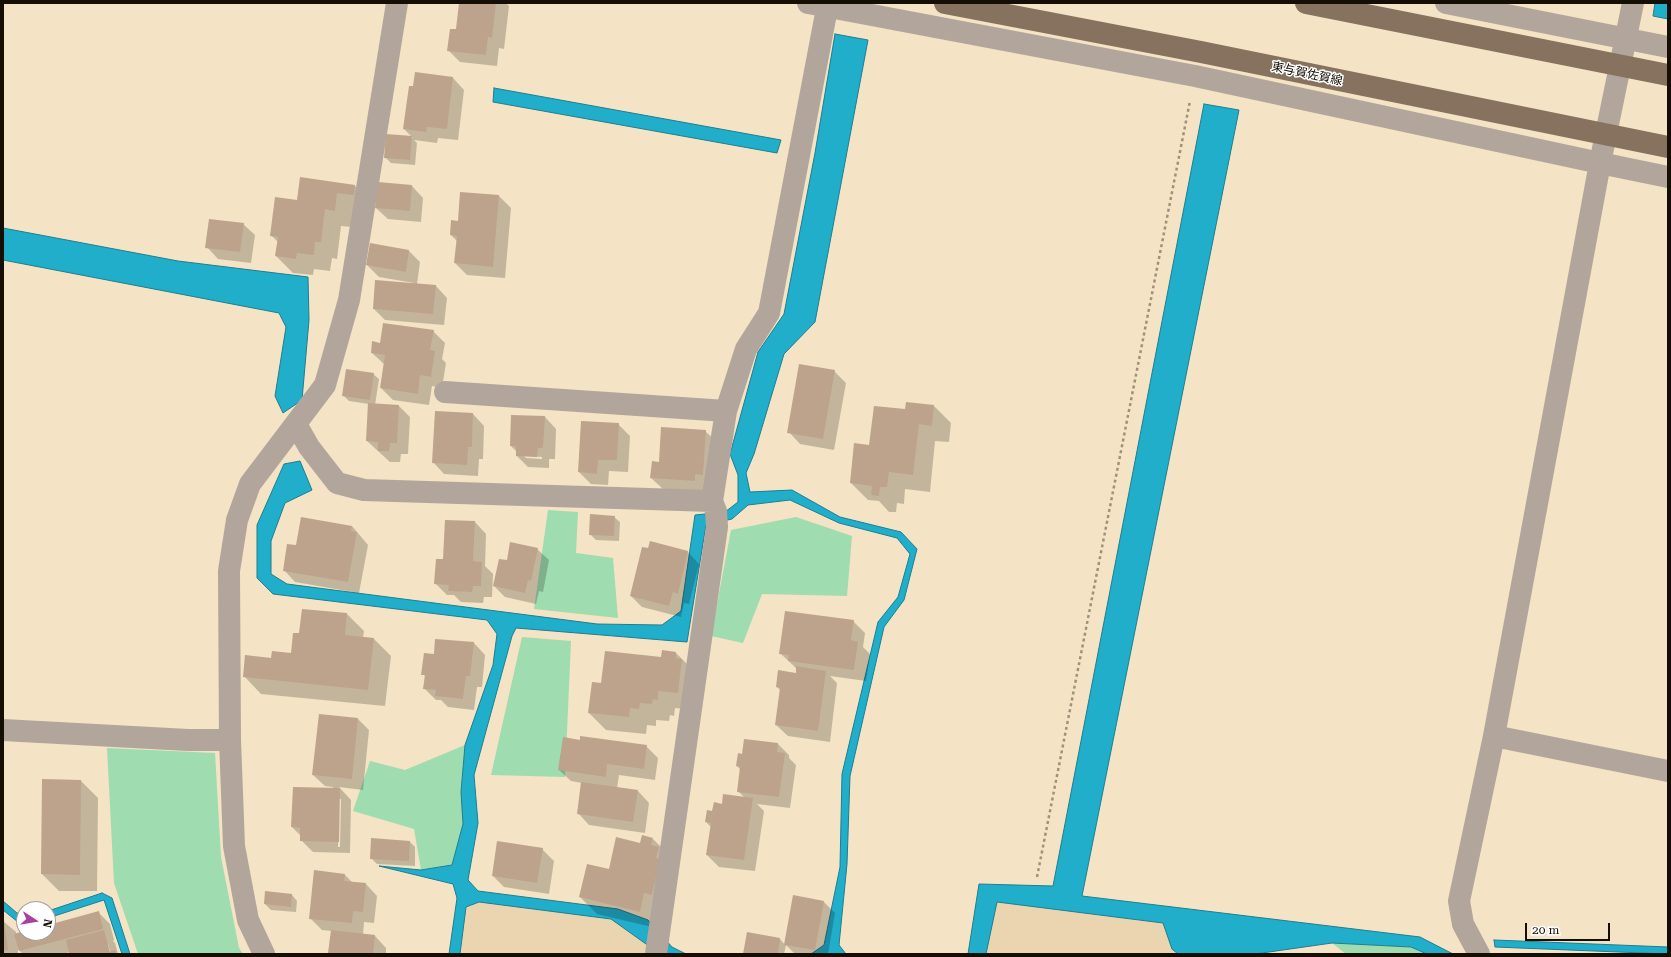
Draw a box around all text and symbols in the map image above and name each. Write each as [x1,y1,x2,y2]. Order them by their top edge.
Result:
street label: 東与賀佐賀線 [1270,59,1344,89]
north arrow [16,901,56,941]
scale bar [1527,915,1612,941]
text: N [40,918,54,929]
text: 20 m [1532,923,1559,937]

